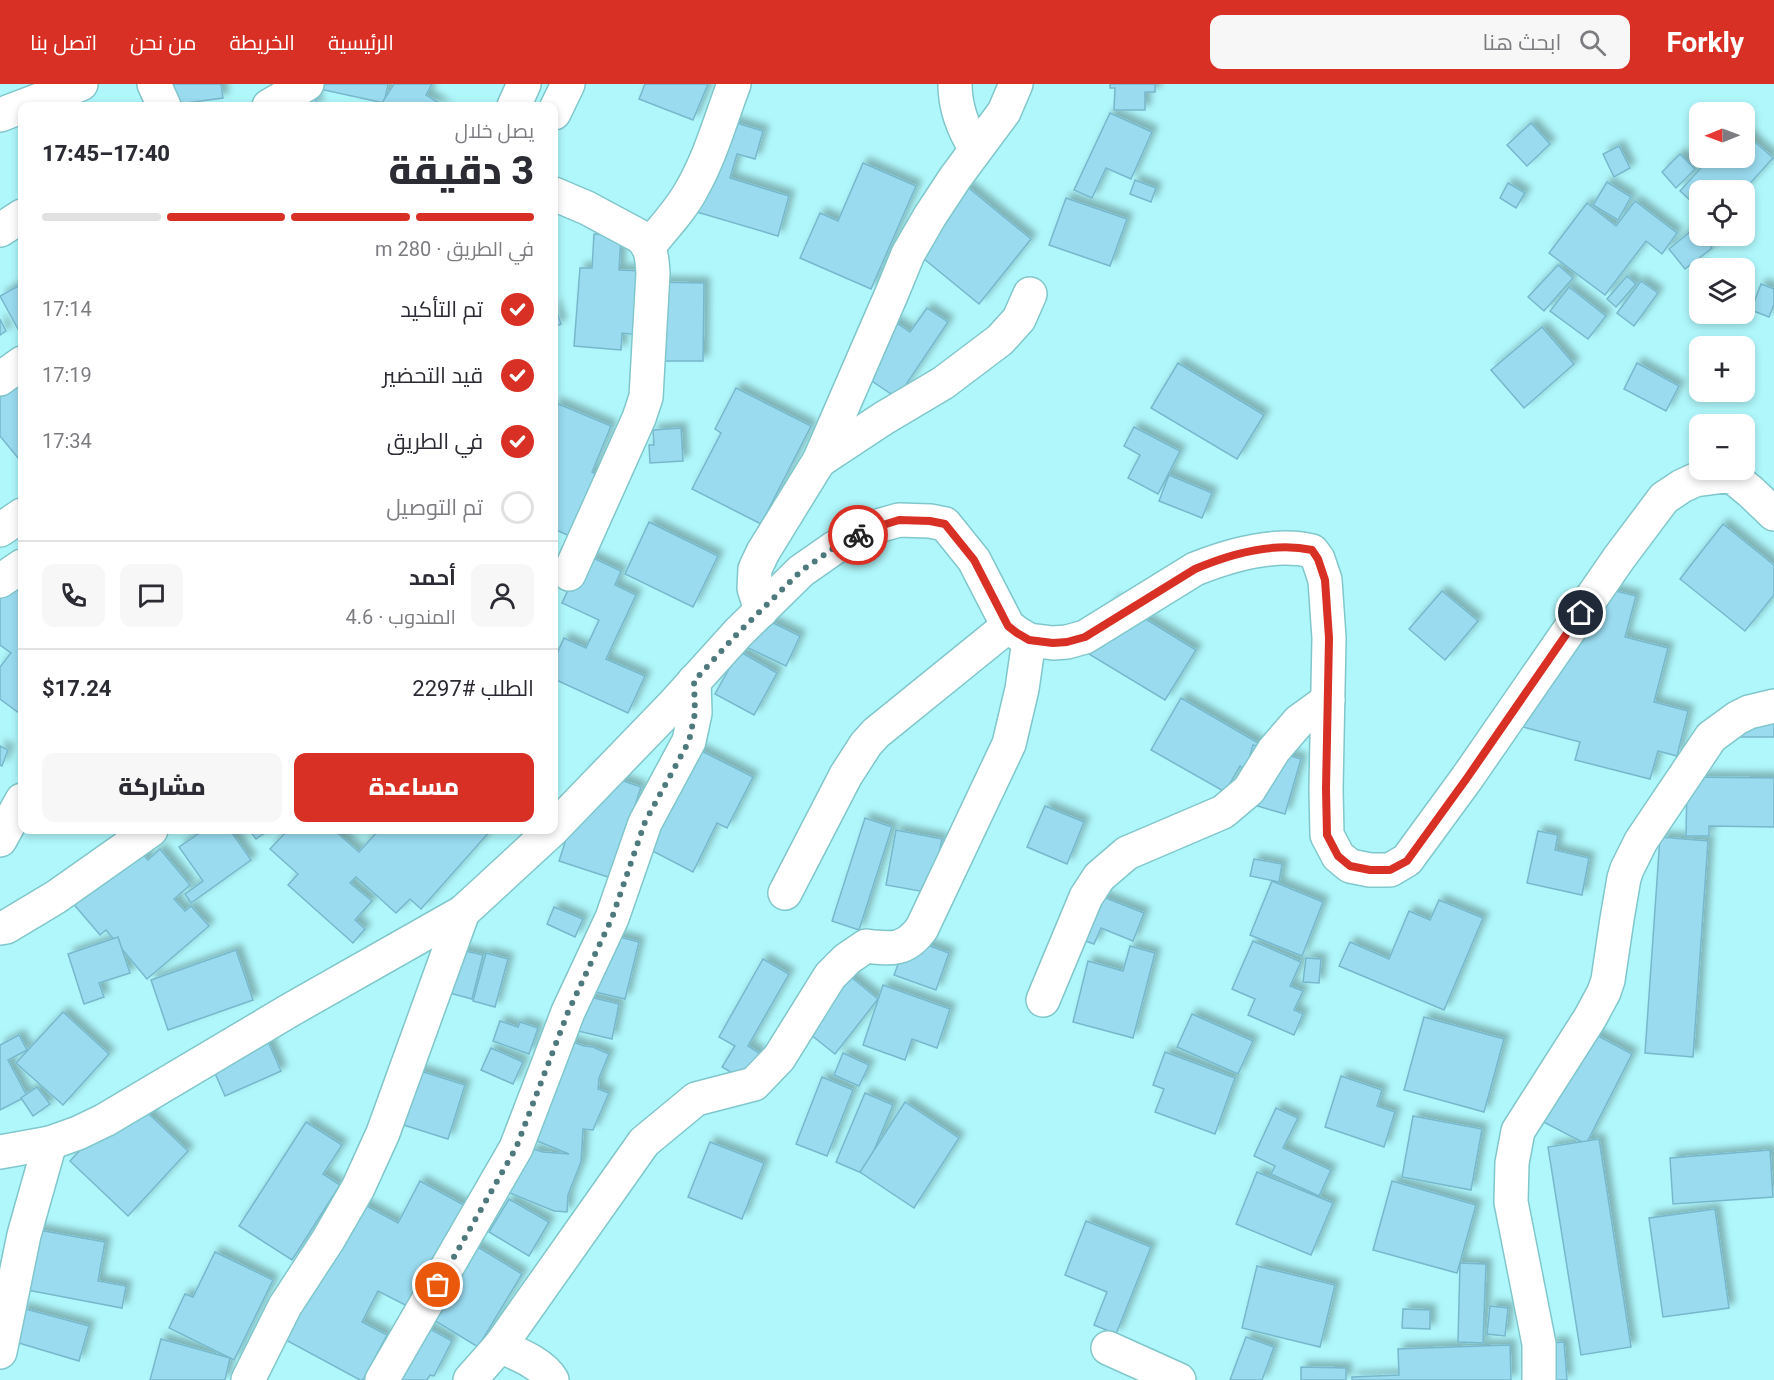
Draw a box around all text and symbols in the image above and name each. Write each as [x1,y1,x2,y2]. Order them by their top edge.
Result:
search box [1210,15,1630,69]
icon: search [1576,26,1609,59]
text: Forkly [1666,26,1744,59]
text: ابحث هنا [1482,30,1561,55]
text: اتصل بنا [30,31,97,55]
text: من نحن [130,31,196,55]
text: الخريطة [229,31,295,55]
text: الرئيسية [328,31,394,55]
north arrow [1689,102,1755,168]
map controls [1689,102,1755,480]
text: يصل خلال [455,119,534,143]
text: 17:40–17:45 [42,141,170,166]
text: 3 دقيقة [389,148,534,194]
button: locate [1689,180,1755,246]
text: في الطريق · 280 m [375,237,534,261]
button: layers [1689,258,1755,324]
icon: check [501,293,534,326]
text: 17:14 [42,297,92,321]
text: تم التأكيد [400,297,483,322]
button: + [1689,336,1755,402]
icon: check [501,359,534,392]
text: 17:19 [42,363,92,387]
text: قيد التحضير [382,363,483,388]
button: − [1689,414,1755,480]
icon: check [501,425,534,458]
text: 17:34 [42,429,92,453]
text: في الطريق [387,429,483,454]
text: تم التوصيل [386,495,483,520]
courier [828,505,888,565]
icon: bike [842,519,875,552]
button: phone [42,564,105,627]
button: chat [120,564,183,627]
button: person [471,564,534,627]
text: أحمد [409,565,456,590]
pin [1555,587,1606,638]
icon: home [1564,596,1597,629]
text: المندوب · 4.6 [345,605,456,629]
text: $17.24 [42,676,112,701]
text: الطلب #2297 [412,676,534,701]
button: مشاركة [42,753,282,822]
button: مساعدة [294,753,534,822]
pin [412,1259,463,1310]
icon: bag [421,1268,454,1301]

